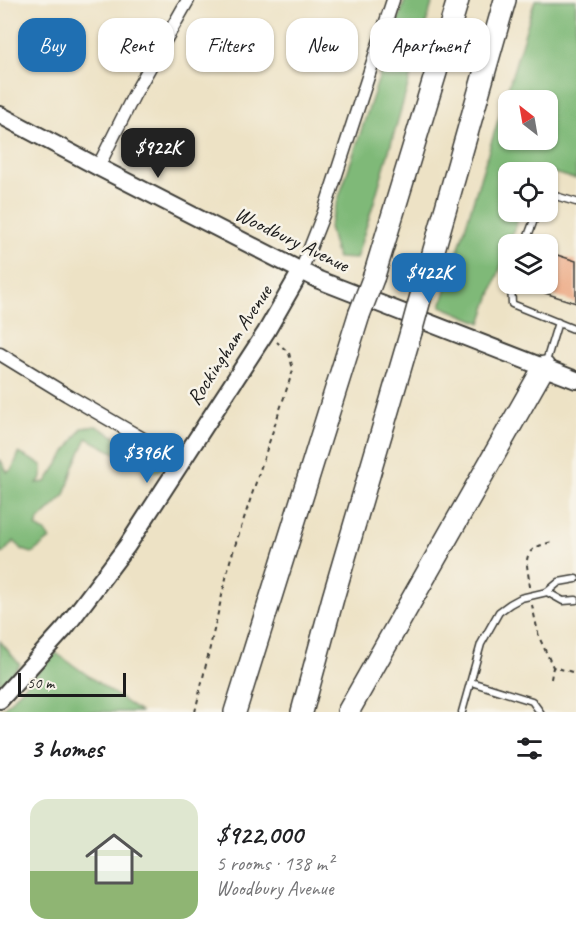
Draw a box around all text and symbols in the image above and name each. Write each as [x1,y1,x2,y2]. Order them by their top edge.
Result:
chip: Buy [18,18,86,72]
chip: Rent [98,18,174,72]
chip: Filters [186,18,274,72]
chip: New [286,18,358,72]
chip: Apartment [370,18,490,72]
north arrow [498,90,558,150]
map controls [498,90,558,294]
pin: $922K [116,128,200,179]
text: $922K [135,135,181,160]
button: locate [498,162,558,222]
street label: Woodbury Avenue [231,200,354,278]
button: layers [498,234,558,294]
pin: $422K [387,253,471,304]
text: $422K [406,260,452,285]
street label: Rockingham Avenue [181,279,278,410]
pin: $396K [105,433,189,484]
text: $396K [124,440,170,465]
scale bar [18,670,126,698]
text: 50 m [27,673,54,693]
text: 3 homes [30,732,103,765]
icon: filters [513,732,546,765]
text: $922,000 [216,818,303,851]
icon: home [78,823,150,895]
text: 5 rooms · 138 m² [216,851,333,876]
text: Woodbury Avenue [216,876,333,901]

